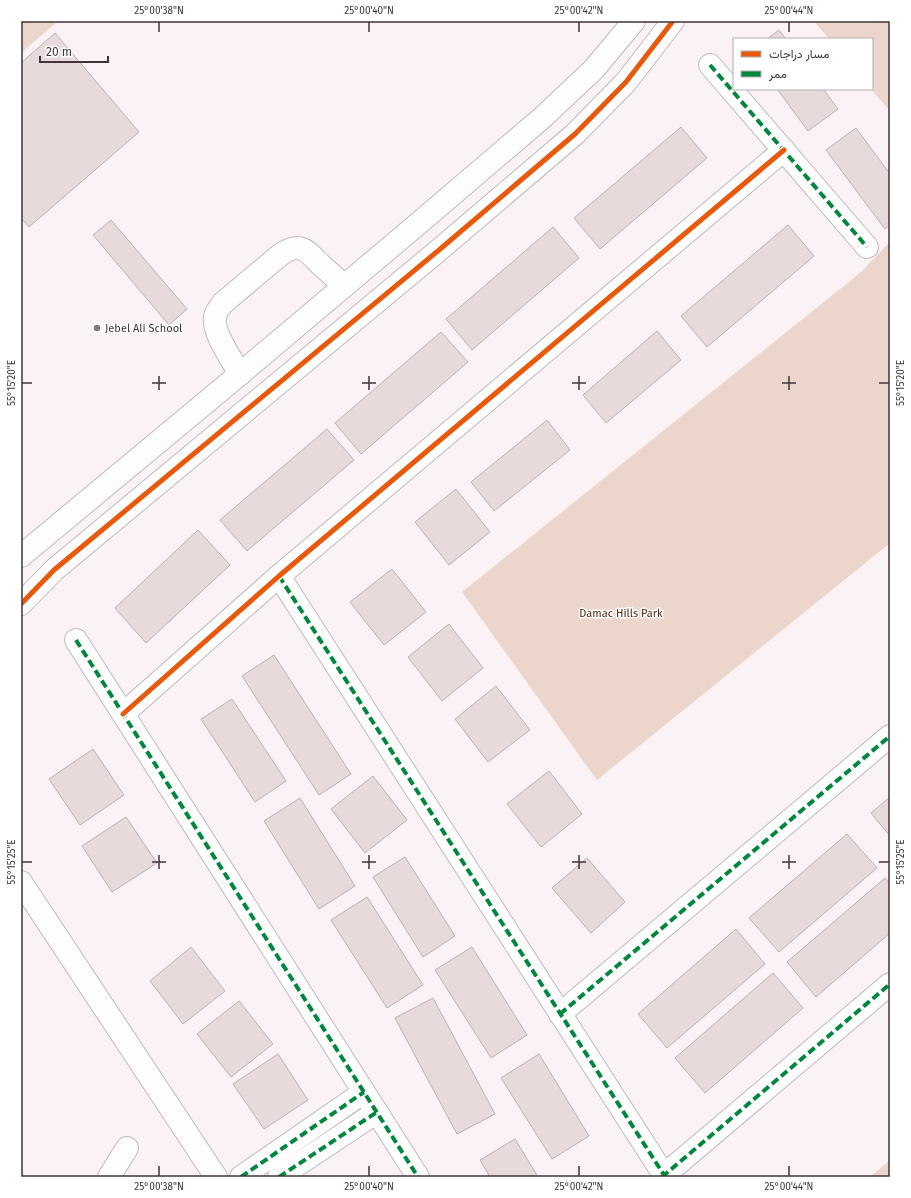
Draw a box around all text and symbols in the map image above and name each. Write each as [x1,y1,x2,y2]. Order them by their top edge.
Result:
text: 25°00'38"N [134,5,184,17]
text: 25°00'40"N [344,5,394,17]
text: 25°00'42"N [555,5,603,17]
text: 25°00'44"N [765,5,813,17]
scale bar [40,38,108,64]
legend [733,38,873,90]
text: 20 m [46,45,72,59]
text: مسار دراجات [769,47,829,62]
text: ممر [768,67,787,82]
place label: Jebel Ali School [105,322,182,335]
marker: Jebel Ali School [92,323,102,333]
text: 55°15'20"E [6,360,18,406]
text: 55°15'20"E [895,360,907,406]
park label: Damac Hills Park [579,607,663,620]
text: 55°15'25"E [6,839,18,885]
text: 55°15'25"E [895,839,907,885]
text: 25°00'38"N [134,1181,184,1193]
text: 25°00'40"N [344,1181,394,1193]
text: 25°00'42"N [555,1181,603,1193]
text: 25°00'44"N [765,1181,813,1193]

